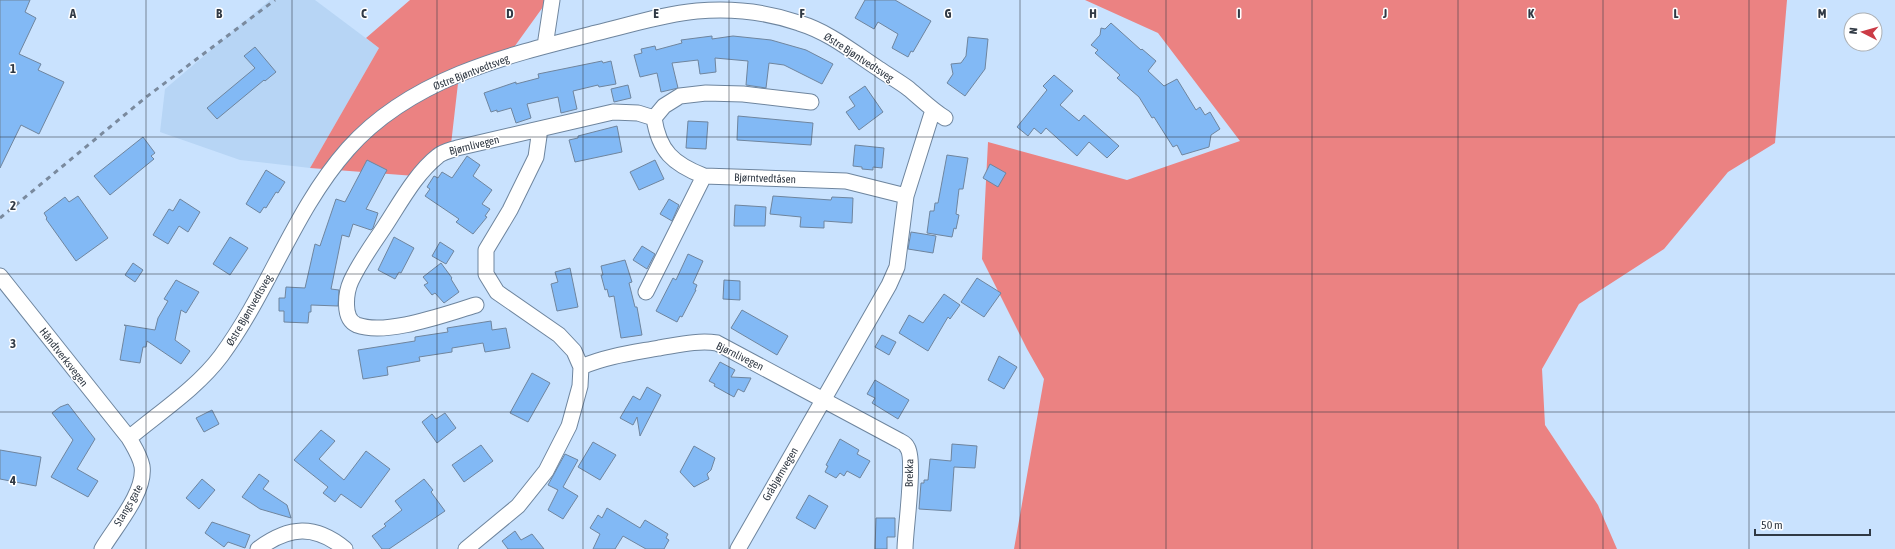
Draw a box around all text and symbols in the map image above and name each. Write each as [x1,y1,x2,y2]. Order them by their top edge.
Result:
text: A [69,6,77,21]
text: B [216,6,223,21]
text: C [361,6,367,21]
text: D [506,6,514,21]
text: E [653,6,659,21]
text: F [799,6,805,21]
text: G [945,6,952,21]
text: H [1089,6,1097,21]
text: I [1237,6,1241,21]
text: J [1382,6,1387,21]
text: K [1528,6,1535,21]
text: L [1673,6,1679,21]
text: M [1818,6,1827,21]
north arrow [1843,12,1883,52]
text: N [1847,27,1859,35]
street label: Østre Bjøntvedtsveg [822,30,896,84]
street label: Østre Bjøntvedtsveg [431,52,511,92]
text: 1 [10,61,16,76]
street label: Bjørnlivegen [448,133,500,157]
street label: Bjørntvedtåsen [734,171,796,185]
text: 2 [10,198,16,213]
street label: Østre Bjøntvedtsveg [224,272,274,348]
street label: Håndtverksvegen [37,325,91,389]
text: 3 [10,336,16,351]
street label: Bjørnlivegen [714,339,766,373]
street label: Gråbjørnvegen [760,445,800,503]
street label: Brekka [903,459,915,487]
text: 4 [9,473,16,488]
street label: Stangs gate [111,482,145,528]
scale bar [1755,511,1870,537]
text: 50 m [1761,518,1783,532]

